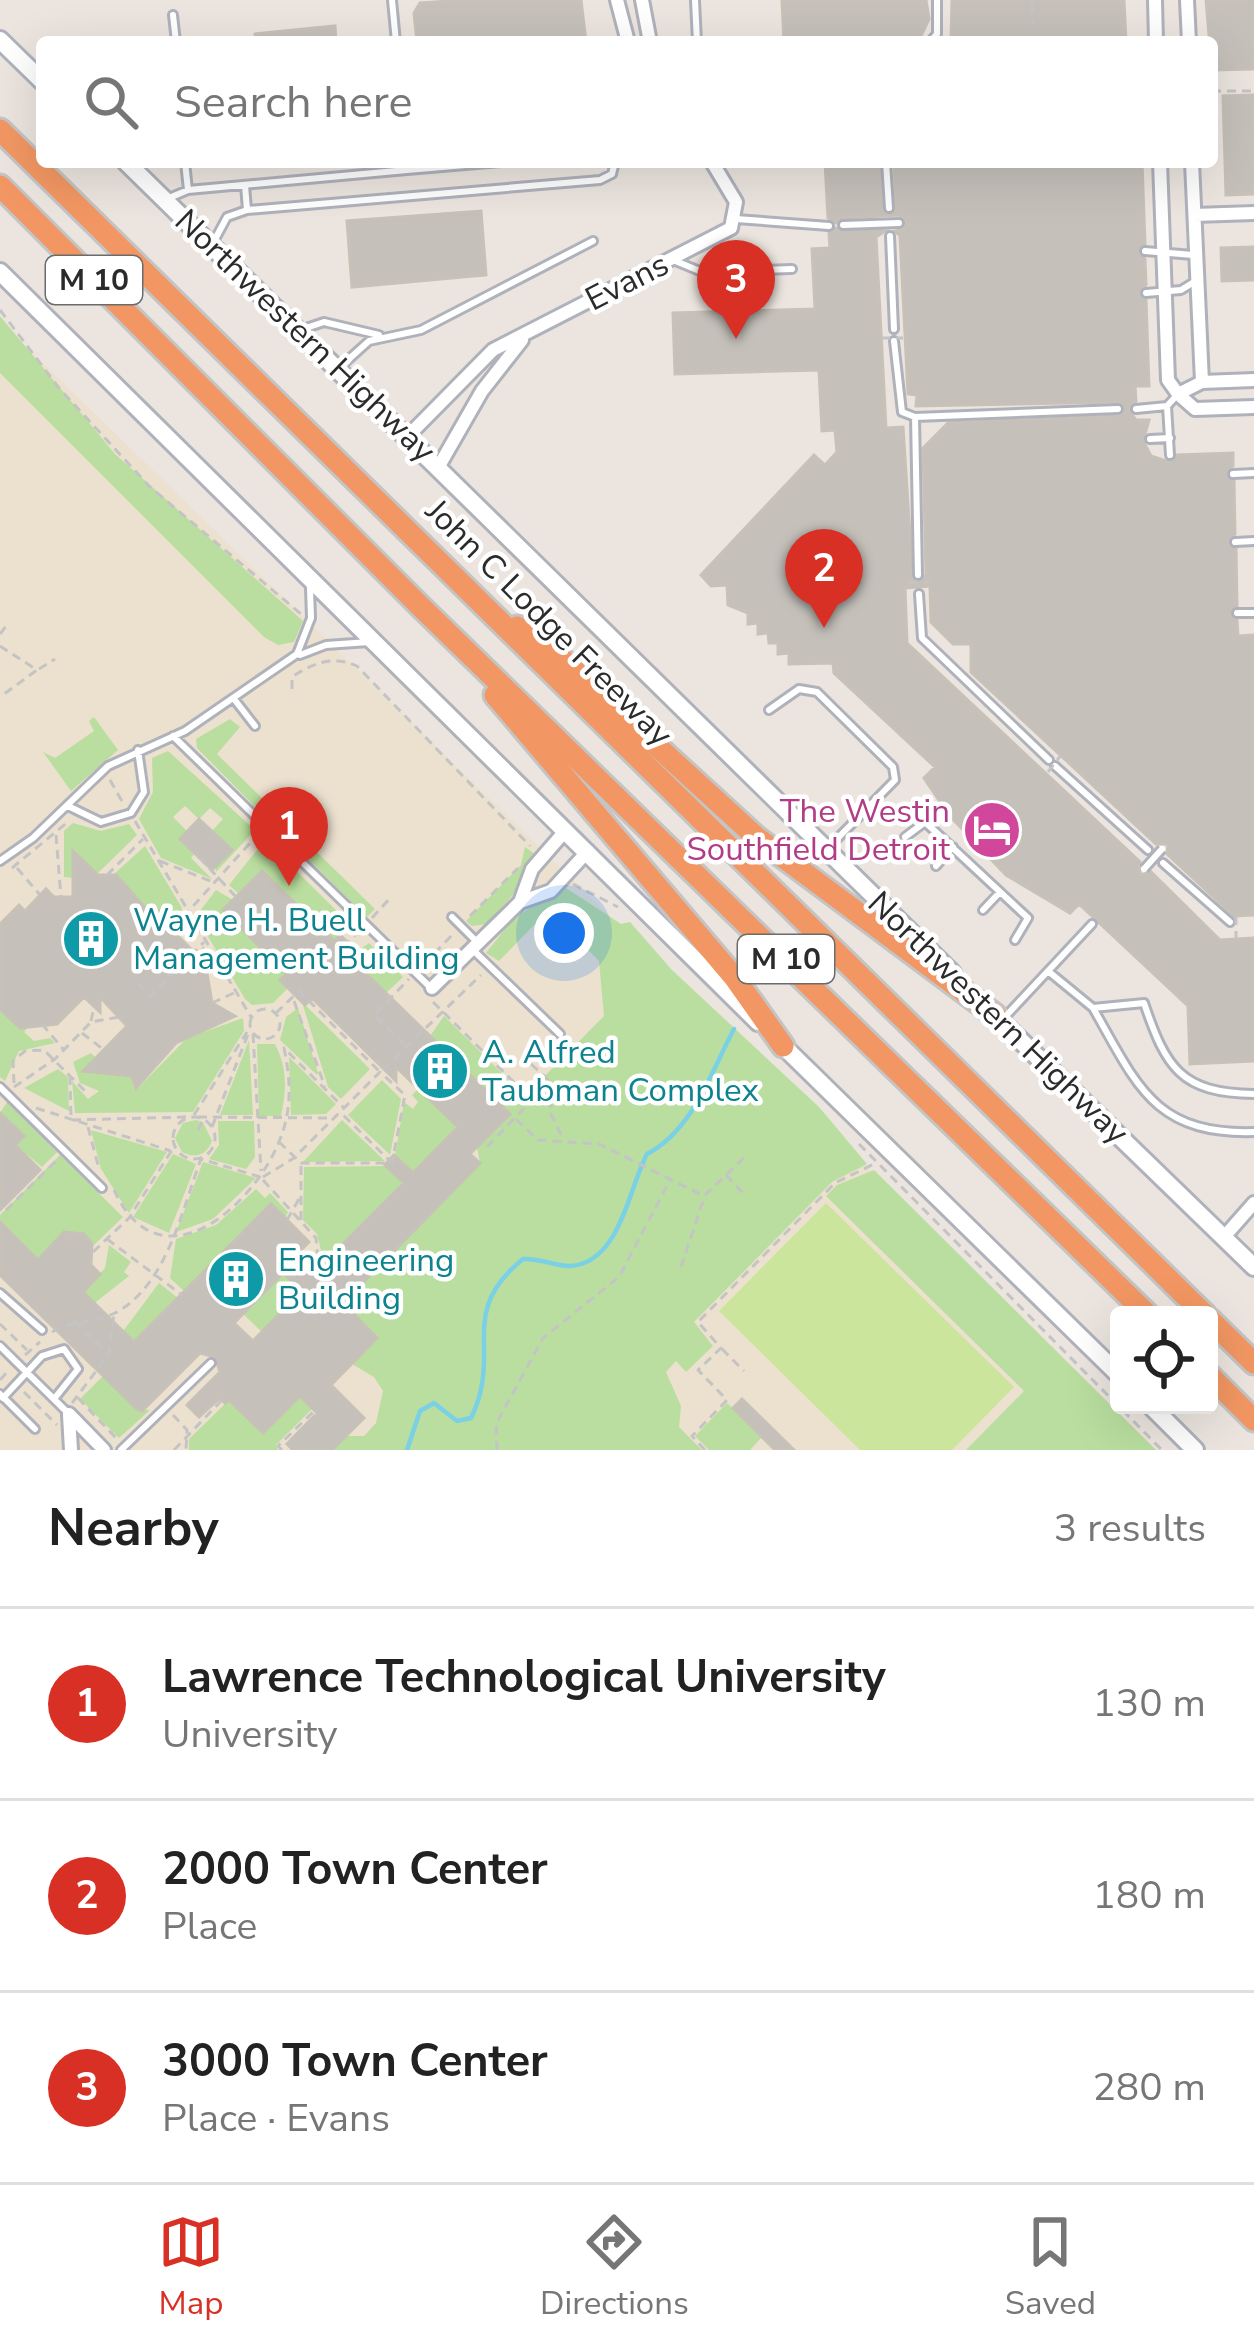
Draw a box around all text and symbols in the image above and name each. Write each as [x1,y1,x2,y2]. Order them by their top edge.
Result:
search box [36,36,1218,168]
icon: search [78,69,144,135]
text: Search here [174,72,413,133]
street label: Northwestern Highway [165,199,445,473]
pin: 3 [697,240,775,339]
street label: Evans [578,242,676,322]
road number: M 10 [46,256,142,304]
street label: John C Lodge Freeway [415,489,682,756]
pin: 2 [785,529,863,628]
pin: 1 [250,787,328,886]
place label: The Westin Southfield Detroit [686,789,950,872]
hotel icon: The Westin Southfield Detroit [961,799,1023,861]
street label: Northwestern Highway [858,881,1138,1155]
place label: Wayne H. Buell Management Building [133,898,459,981]
your location [534,903,594,963]
building icon: Wayne H. Buell Management Building [60,908,122,970]
road number: M 10 [738,935,834,983]
place label: A. Alfred Taubman Complex [482,1030,759,1113]
building icon: A. Alfred Taubman Complex [409,1040,471,1102]
place label: Engineering Building [278,1238,454,1321]
building icon: Engineering Building [205,1248,267,1310]
map controls [1110,1306,1218,1414]
button: locate [1110,1306,1218,1414]
text: Nearby [48,1493,219,1563]
text: 3 results [1054,1502,1206,1555]
text: Lawrence Technological University [162,1647,886,1708]
text: 1 [75,1677,99,1730]
text: 130 m [1092,1677,1206,1730]
text: University [162,1708,338,1761]
text: 2000 Town Center [162,1839,548,1900]
text: 2 [75,1869,99,1922]
text: 180 m [1092,1869,1206,1922]
text: Place [162,1900,257,1953]
text: 3000 Town Center [162,2031,548,2092]
text: 3 [75,2061,99,2114]
text: 280 m [1092,2061,1206,2114]
text: Place · Evans [162,2092,390,2145]
tab: Map [158,2209,224,2326]
tab: Directions [540,2209,689,2326]
tab: Saved [1005,2209,1096,2326]

